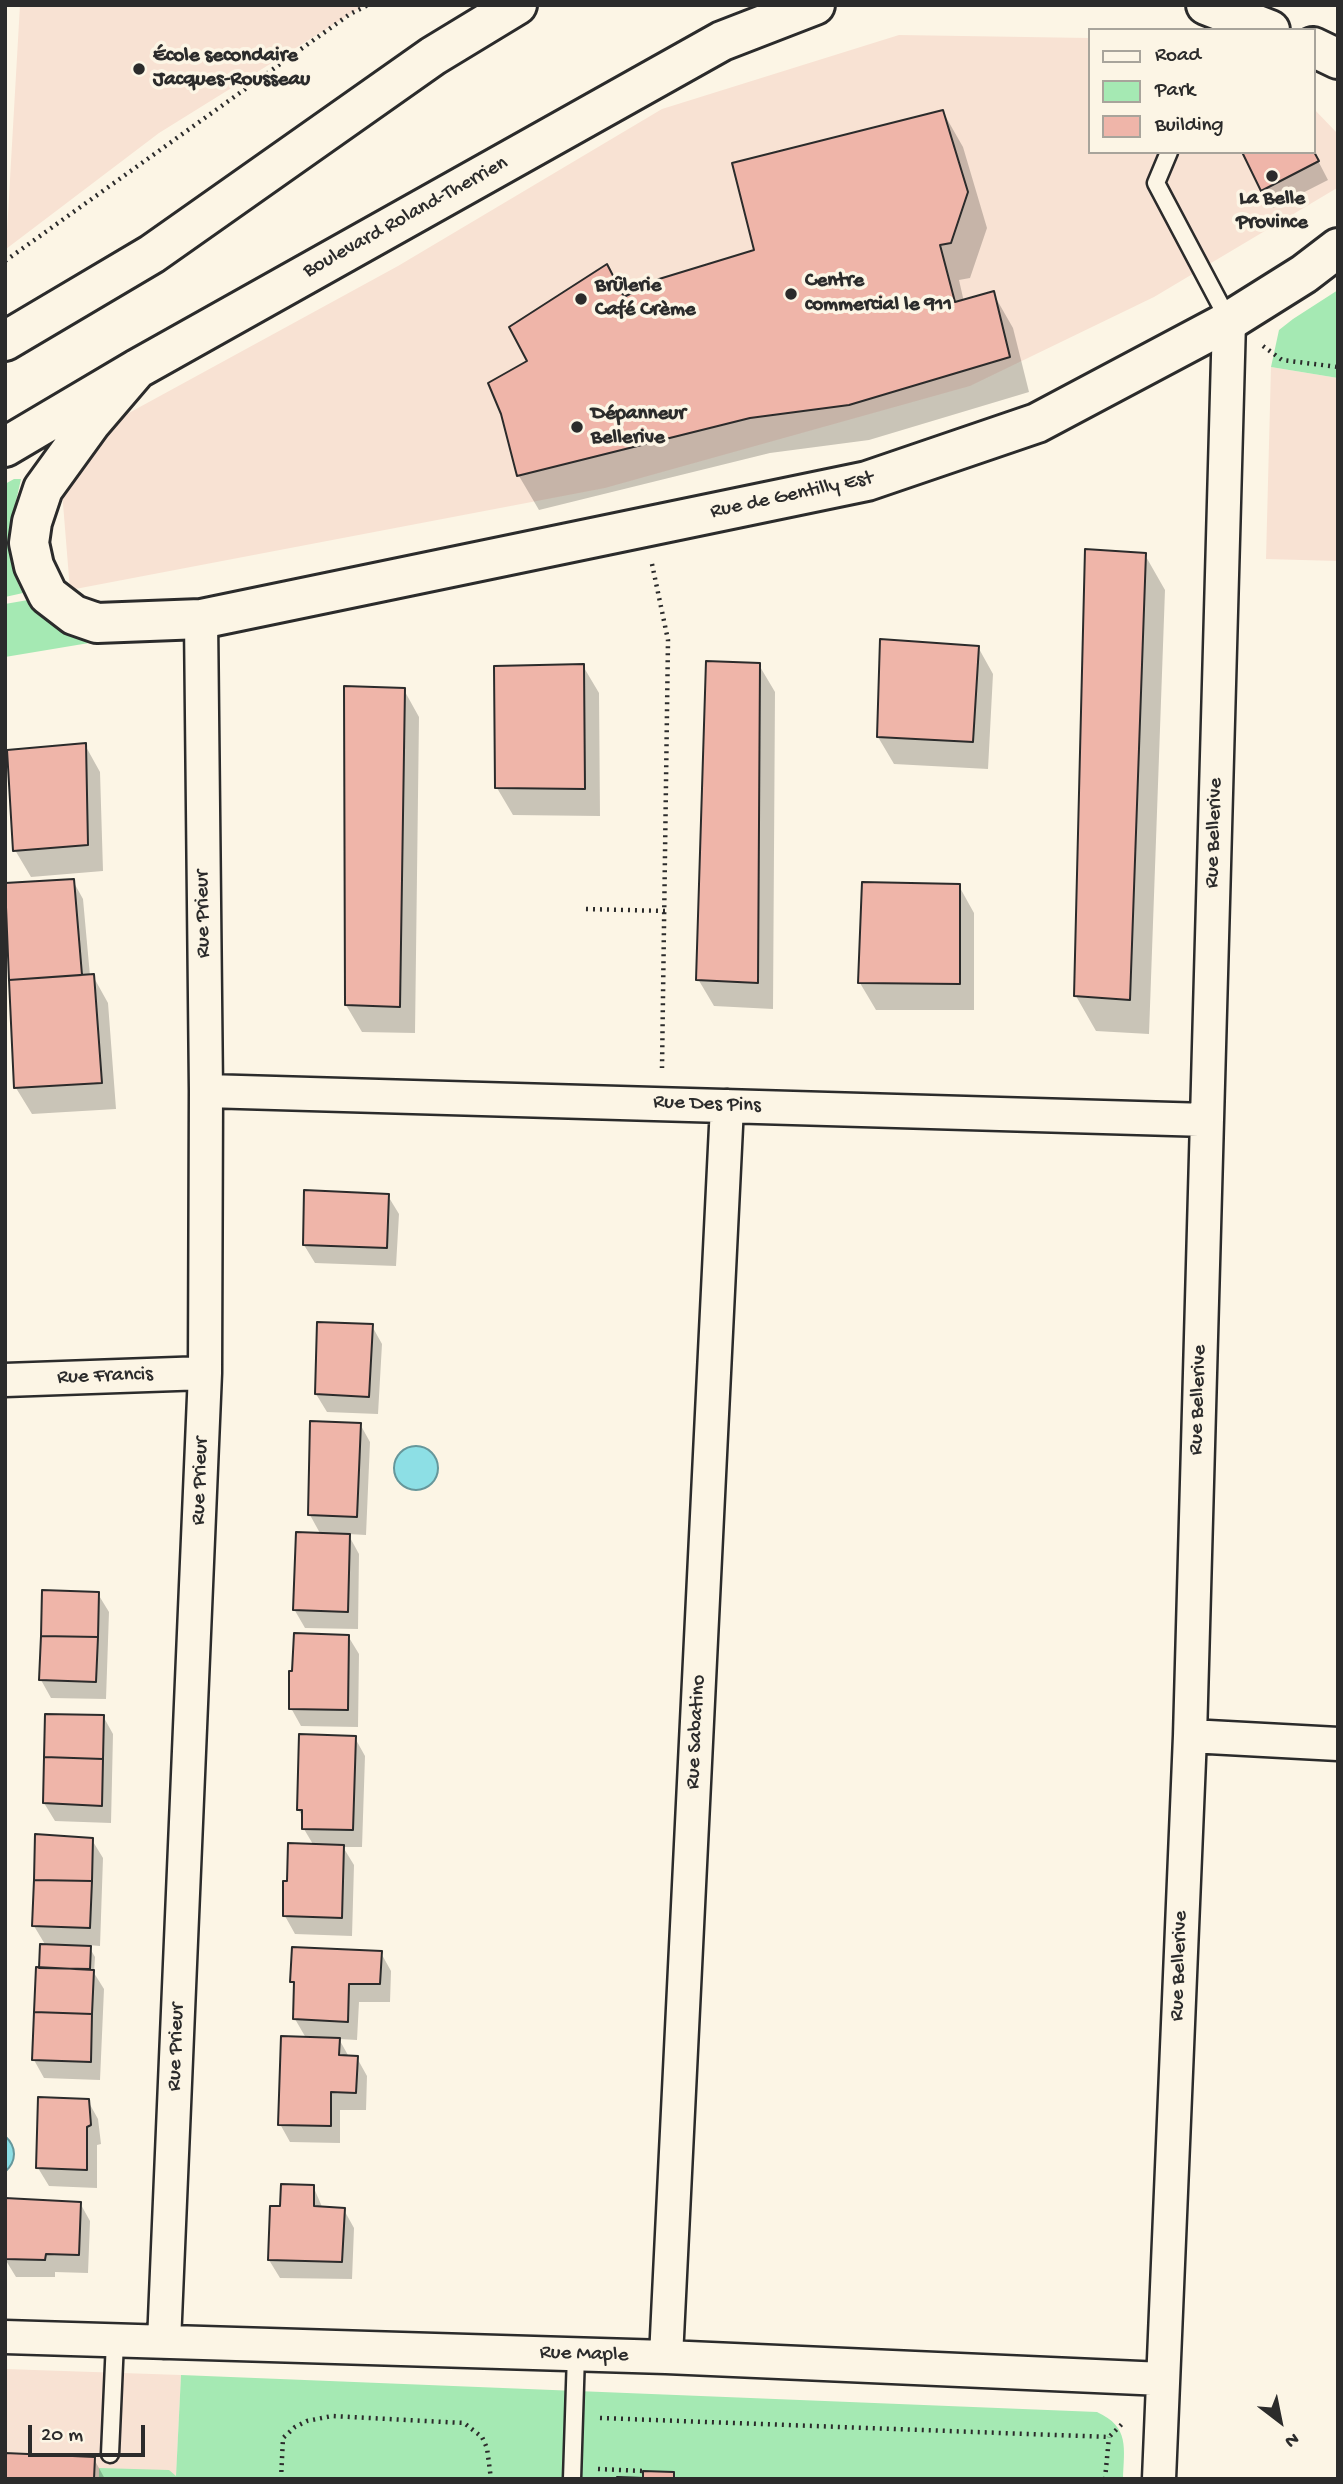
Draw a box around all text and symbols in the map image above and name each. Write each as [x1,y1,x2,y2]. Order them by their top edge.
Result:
legend [1088,28,1315,154]
place label: École secondaire Jacques-Rousseau [153,44,310,94]
text: Road [1155,44,1201,69]
marker: École secondaire Jacques-Rousseau [131,61,147,77]
text: Park [1155,79,1195,104]
text: Building [1155,114,1224,139]
street label: Boulevard Roland-Therrien [299,151,513,285]
marker: La Belle Province [1264,168,1280,184]
place label: La Belle Province [1236,187,1308,237]
place label: Centre commercial le 911 [805,269,952,319]
place label: Brûlerie Café Crème [595,274,696,324]
marker: Centre commercial le 911 [783,286,799,302]
marker: Brûlerie Café Crème [573,291,589,307]
place label: Dépanneur Bellerive [591,402,686,452]
marker: Dépanneur Bellerive [569,419,585,435]
street label: Rue de Gentilly Est [708,466,876,526]
street label: Rue Bellerive [1200,777,1230,889]
street label: Rue Prieur [191,870,217,958]
street label: Rue Des Pins [653,1091,761,1119]
street label: Rue Bellerive [1184,1344,1214,1456]
street label: Rue Francis [57,1363,153,1391]
street label: Rue Prieur [187,1436,215,1526]
street label: Rue Sabatino [681,1674,713,1790]
street label: Rue Bellerive [1165,1910,1195,2022]
street label: Rue Prieur [163,2002,191,2092]
street label: Rue Maple [539,2341,629,2369]
north arrow [1245,2386,1315,2456]
scale bar [32,2410,149,2454]
text: 20 m [41,2424,83,2449]
text: N [1280,2426,1303,2452]

